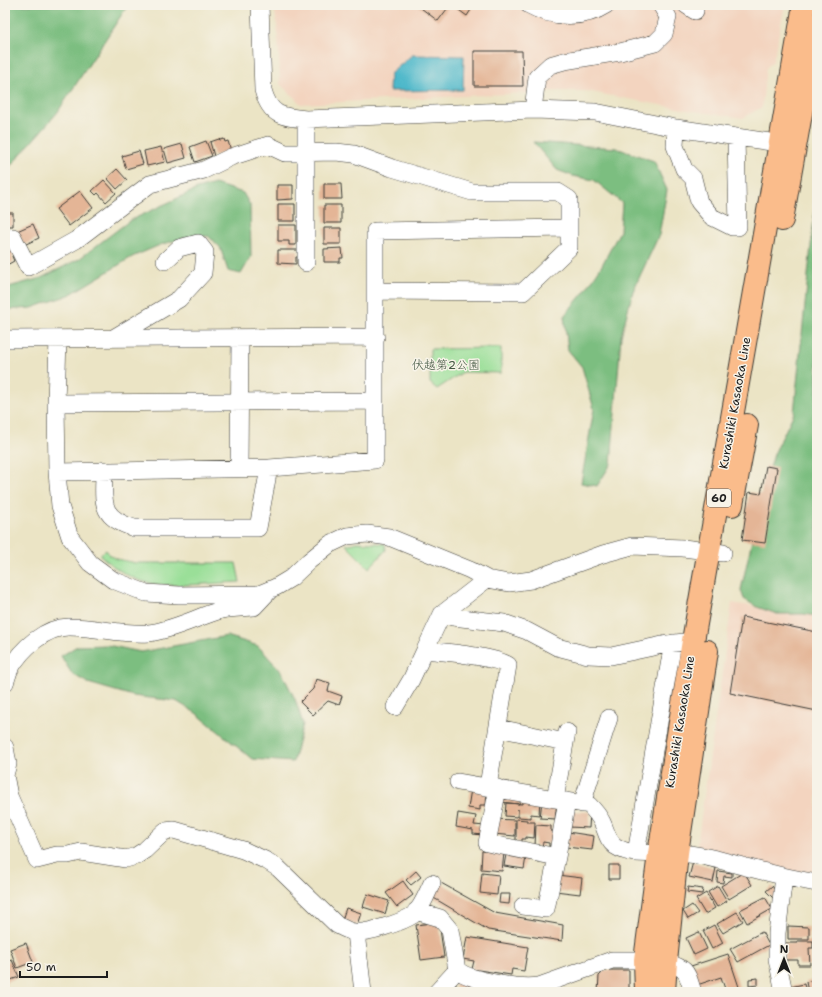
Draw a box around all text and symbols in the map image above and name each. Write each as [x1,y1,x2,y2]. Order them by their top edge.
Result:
street label: Kurashiki Kasaoka Line [716,336,755,470]
park label: 伏越第2公園 [412,357,480,373]
road number: 60 [707,489,731,507]
street label: Kurashiki Kasaoka Line [662,655,698,789]
north arrow [764,939,804,979]
text: N [780,942,789,957]
scale bar [20,953,107,979]
text: 50 m [26,959,56,975]

